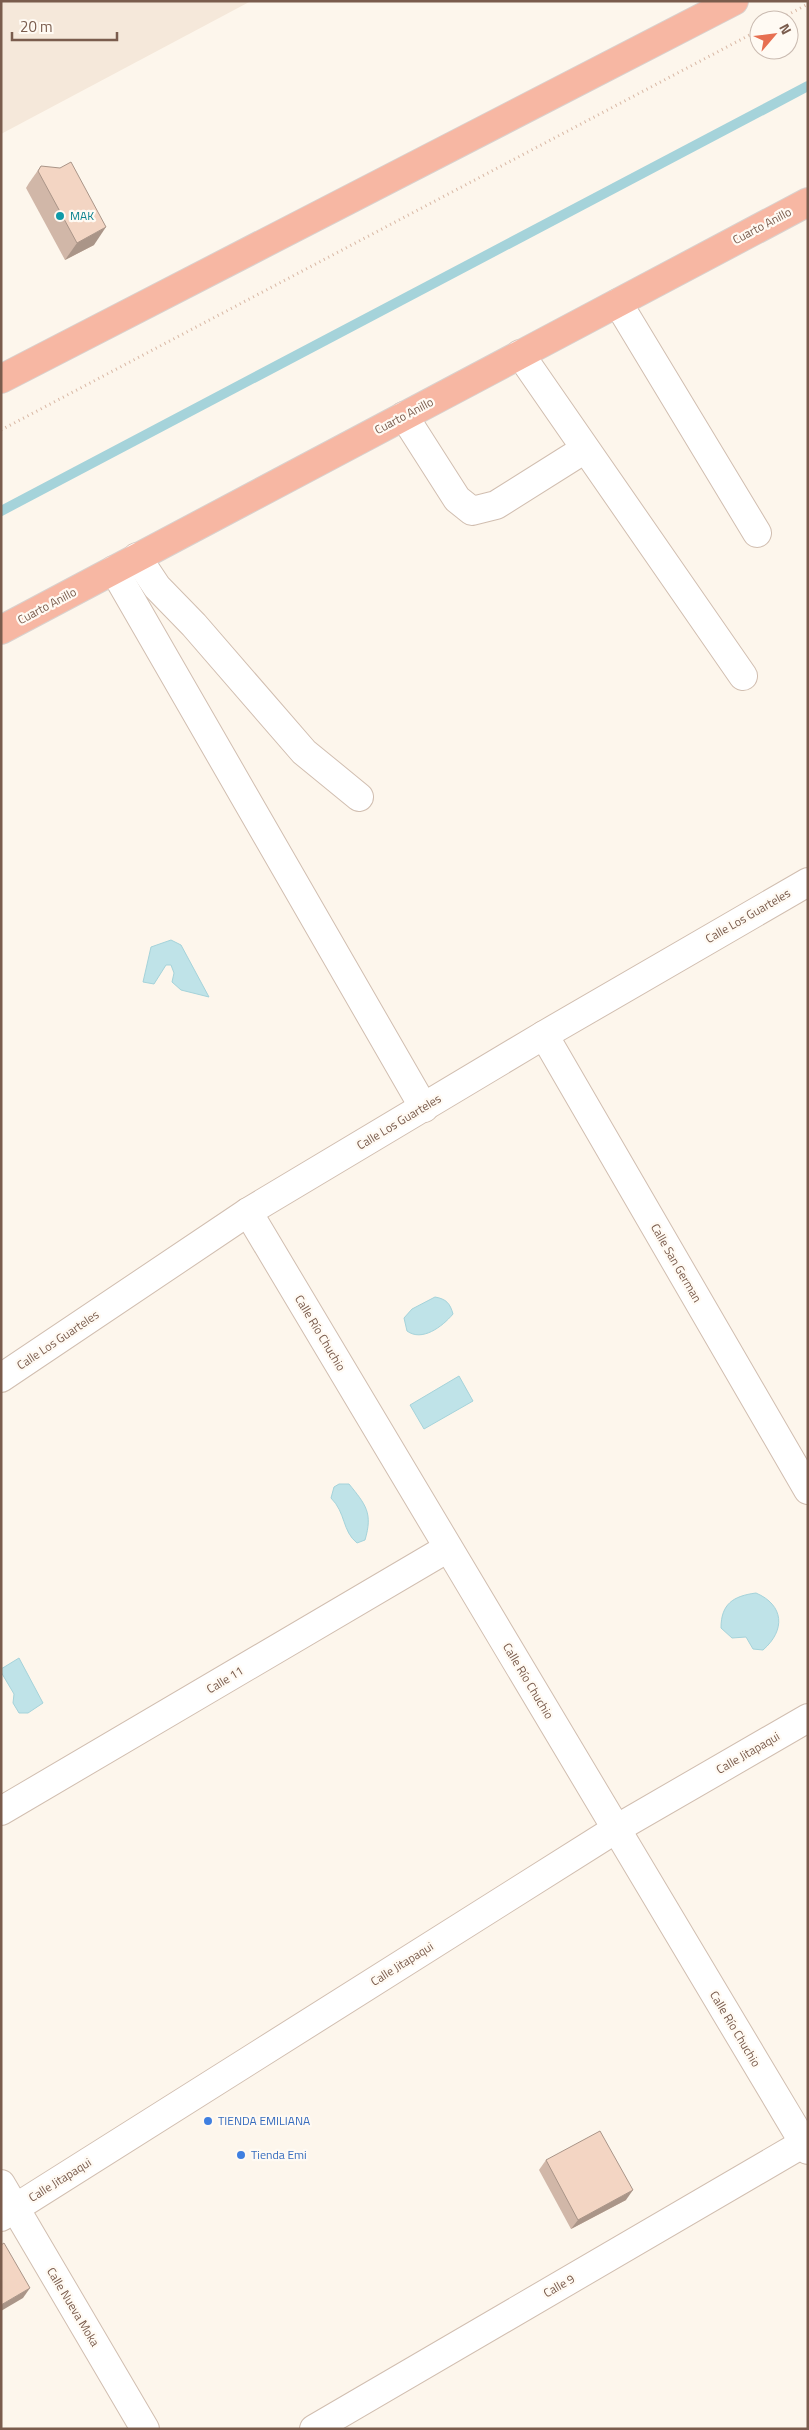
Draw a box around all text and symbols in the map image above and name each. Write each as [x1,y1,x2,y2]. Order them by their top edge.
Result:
scale bar [12,10,118,42]
north arrow [749,10,799,60]
text: 20 m [20,15,53,38]
text: N [774,19,797,38]
street label: Cuarto Anillo [729,202,795,249]
place label: MAK [70,206,94,225]
marker: MAK [54,210,66,222]
street label: Cuarto Anillo [371,392,437,439]
street label: Cuarto Anillo [14,582,80,629]
street label: Calle Los Guarteles [702,883,794,948]
street label: Calle Los Guarteles [353,1089,445,1154]
street label: Calle San German [646,1220,707,1306]
street label: Calle Río Chuchio [290,1291,351,1374]
street label: Calle Los Guarteles [13,1305,103,1374]
street label: Calle Río Chuchio [498,1639,559,1722]
street label: Calle 11 [203,1661,247,1698]
street label: Calle Jitapaqui [712,1727,783,1778]
street label: Calle Jitapaqui [367,1937,437,1990]
street label: Calle Río Chuchio [705,1987,766,2070]
place label: TIENDA EMILIANA [218,2111,310,2130]
marker: TIENDA EMILIANA [202,2115,214,2127]
place label: Tienda Emi [251,2145,307,2164]
marker: Tienda Emi [235,2149,247,2161]
street label: Calle Jitapaqui [25,2153,95,2206]
street label: Calle Nueva Moka [42,2263,105,2350]
street label: Calle 9 [539,2269,578,2302]

